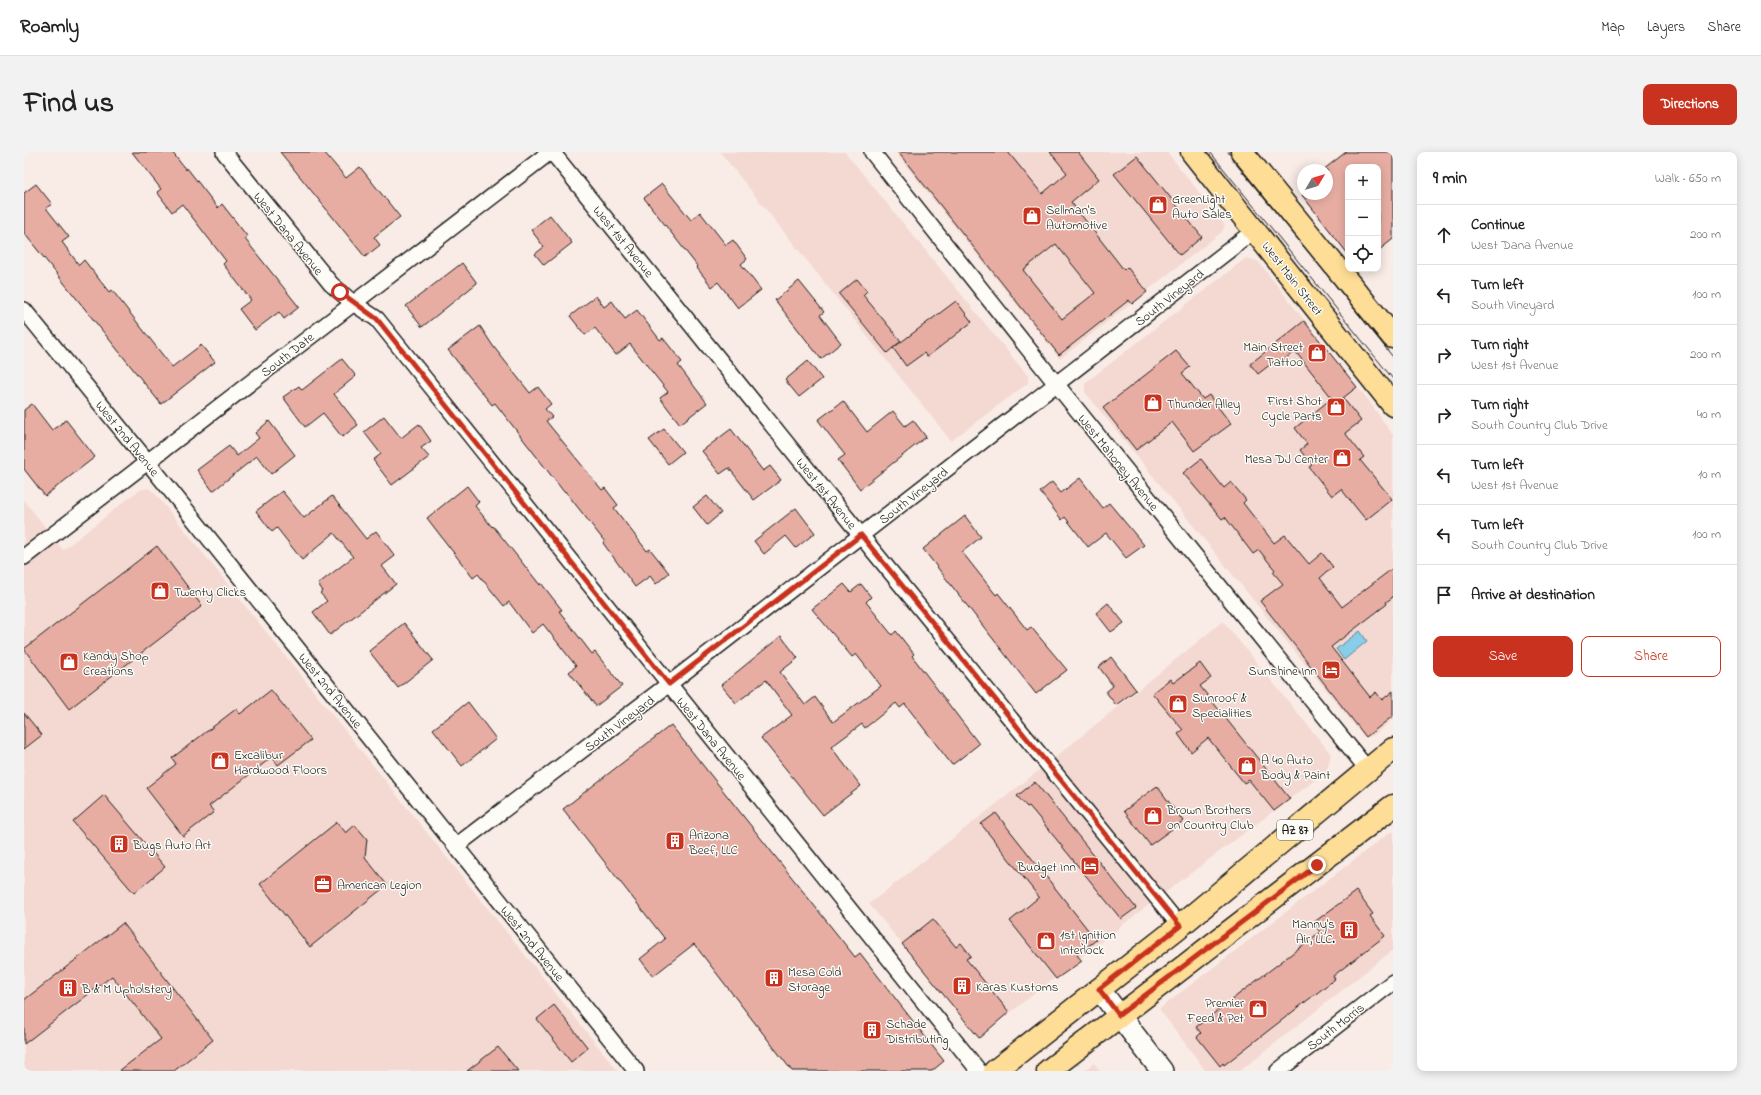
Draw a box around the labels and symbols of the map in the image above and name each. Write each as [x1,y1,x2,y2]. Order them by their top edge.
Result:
north arrow [1297,164,1333,200]
street label: West Dana Avenue [248,188,327,280]
place label: GreenLight Auto Sales [1172,190,1232,224]
shop icon: GreenLight Auto Sales [1147,194,1169,216]
place label: Sellman's Automotive [1046,201,1107,235]
street label: West 1st Avenue [588,202,658,282]
shop icon: Sellman's Automotive [1021,205,1043,227]
street label: West Main Street [1257,238,1327,321]
street label: South Vineyard [1131,265,1210,332]
route start [331,283,349,301]
street label: South Date [257,328,319,382]
place label: Main Street Tattoo [1243,338,1304,372]
shop icon: Main Street Tattoo [1306,342,1328,364]
shop icon: Thunder Alley [1142,392,1164,414]
place label: First Shot Cycle Parts [1261,392,1323,427]
place label: Thunder Alley [1167,395,1240,415]
shop icon: First Shot Cycle Parts [1325,396,1347,418]
street label: West 2nd Avenue [90,397,163,481]
street label: West Mahoney Avenue [1072,411,1163,516]
shop icon: Mesa DJ Center [1331,447,1353,469]
place label: Mesa DJ Center [1245,450,1329,469]
street label: West 1st Avenue [791,454,861,534]
street label: South Vineyard [875,463,954,530]
shop icon: Twenty Clicks [149,580,171,602]
place label: Twenty Clicks [174,583,246,603]
place label: Kandy Shop Creations [83,647,149,681]
street label: West 2nd Avenue [293,649,366,733]
shop icon: Kandy Shop Creations [58,651,80,673]
hotel icon: Sunshine Inn [1320,659,1342,681]
place label: Sunshine Inn [1248,662,1317,681]
place label: Sunroof & Specialities [1192,689,1252,723]
street label: South Vineyard [581,691,660,758]
street label: West Dana Avenue [671,693,750,785]
shop icon: Sunroof & Specialities [1167,693,1189,715]
place label: Excalibur Hardwood Floors [234,746,328,780]
shop icon: Excalibur Hardwood Floors [209,750,231,772]
place label: A 40 Auto Body & Paint [1260,751,1331,786]
shop icon: A 40 Auto Body & Paint [1236,755,1258,777]
place label: Brown Brothers on Country Club [1166,801,1254,836]
shop icon: Brown Brothers on Country Club [1142,805,1164,827]
road number: AZ 87 [1277,820,1313,840]
place label: Arizona Beef, LLC [688,826,738,860]
building icon: Arizona Beef, LLC [664,830,686,852]
building icon: Bugs Auto Art [108,833,130,855]
place label: Bugs Auto Art [132,836,212,856]
hotel icon: Budget Inn [1079,855,1101,877]
route end [1308,856,1326,874]
place label: Budget Inn [1016,858,1076,878]
office icon: American Legion [312,873,334,895]
place label: American Legion [337,876,422,896]
street label: West 2nd Avenue [495,902,568,986]
place label: Manny's Air, LLC. [1292,915,1335,949]
building icon: Manny's Air, LLC. [1338,919,1360,941]
place label: 1st Ignition Interlock [1060,926,1116,960]
shop icon: 1st Ignition Interlock [1035,930,1057,952]
place label: Mesa Cold Storage [788,963,842,998]
building icon: Mesa Cold Storage [763,967,785,989]
building icon: Karas Kustoms [951,975,973,997]
building icon: B & M Upholstery [57,977,79,999]
place label: Karas Kustoms [976,978,1059,997]
place label: B & M Upholstery [81,980,172,1000]
place label: Premier Feed & Pet [1186,994,1245,1028]
shop icon: Premier Feed & Pet [1247,998,1269,1020]
street label: South Morris [1303,999,1369,1056]
place label: Schade Distributing [885,1015,949,1050]
building icon: Schade Distributing [861,1019,883,1041]

